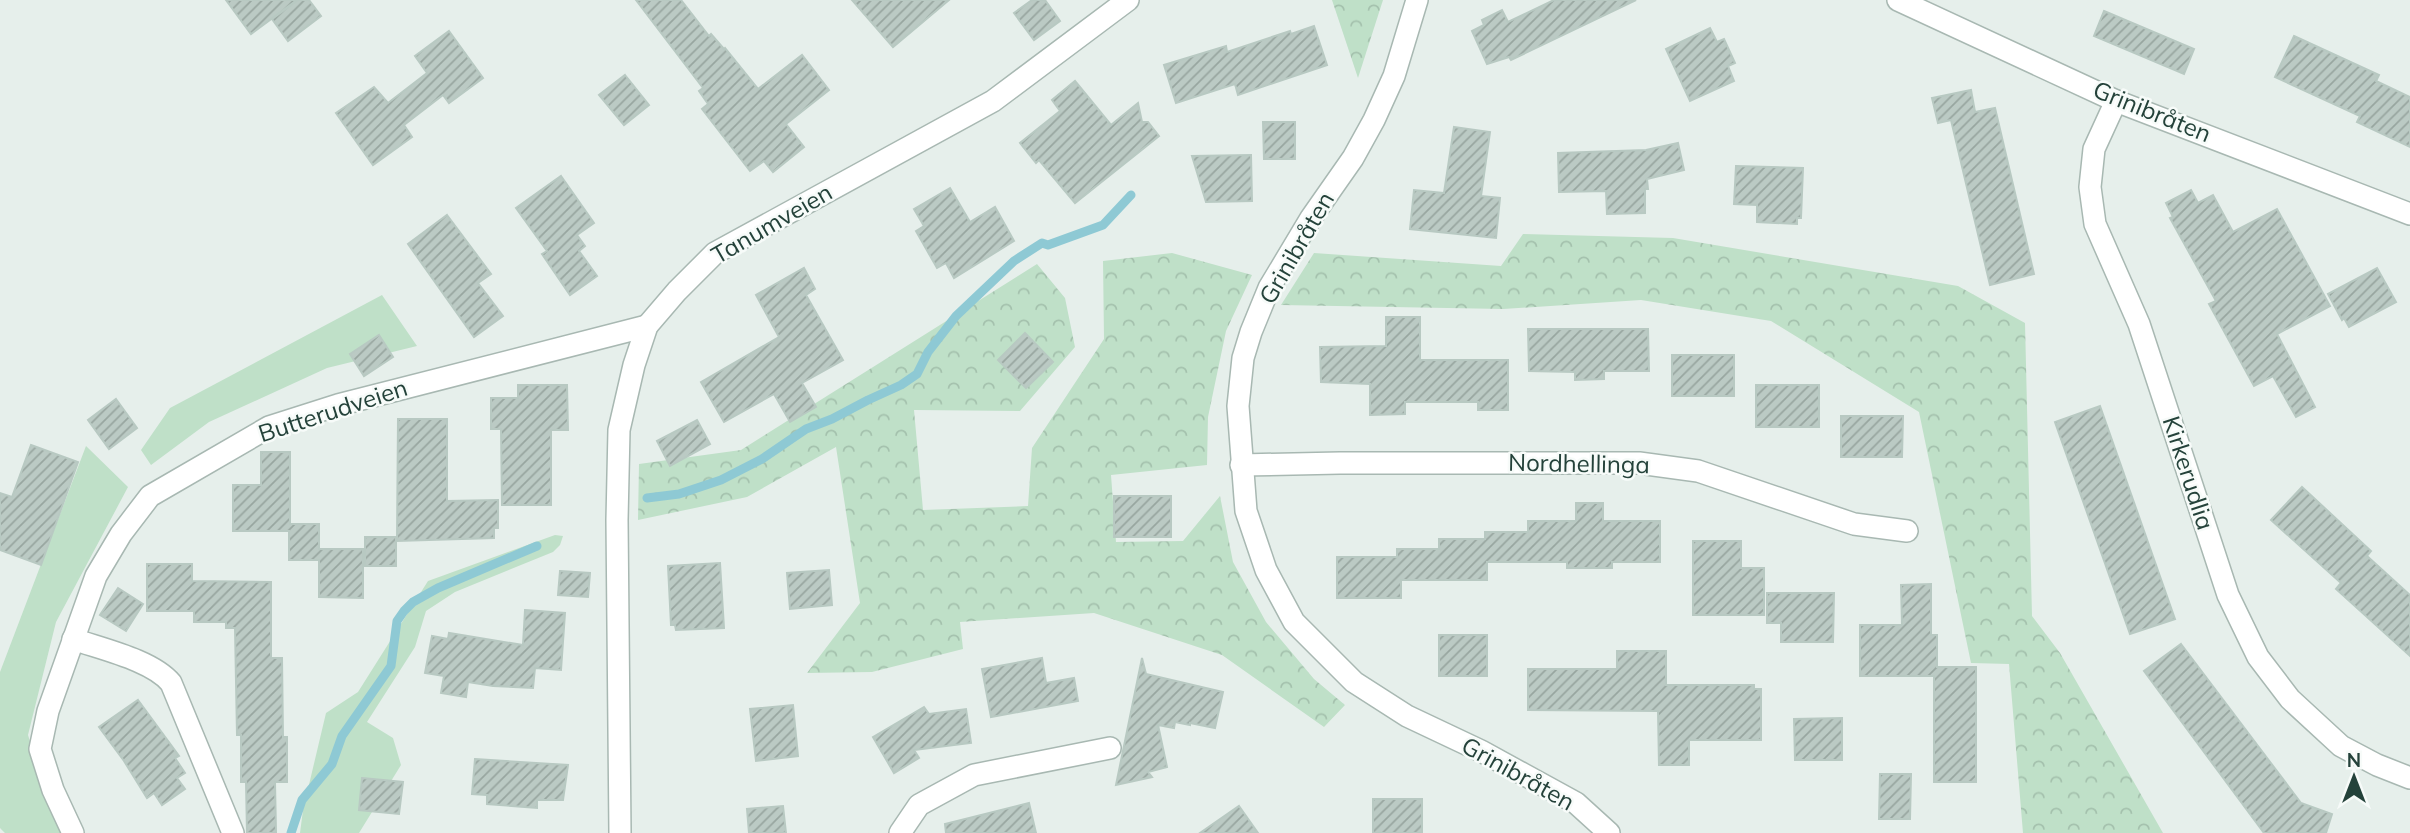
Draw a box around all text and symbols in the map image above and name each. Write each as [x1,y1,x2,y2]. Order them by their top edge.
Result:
street label: Grinibråten [2089,74,2216,148]
street label: Tanumveien [706,177,837,270]
street label: Grinibråten [1252,186,1340,309]
street label: Butterudveien [254,372,411,448]
street label: Kirkerudlia [2157,412,2221,533]
street label: Nordhellinga [1508,447,1650,479]
street label: Grinibråten [1457,730,1580,816]
north arrow [2319,742,2389,812]
text: N [2347,748,2361,772]

